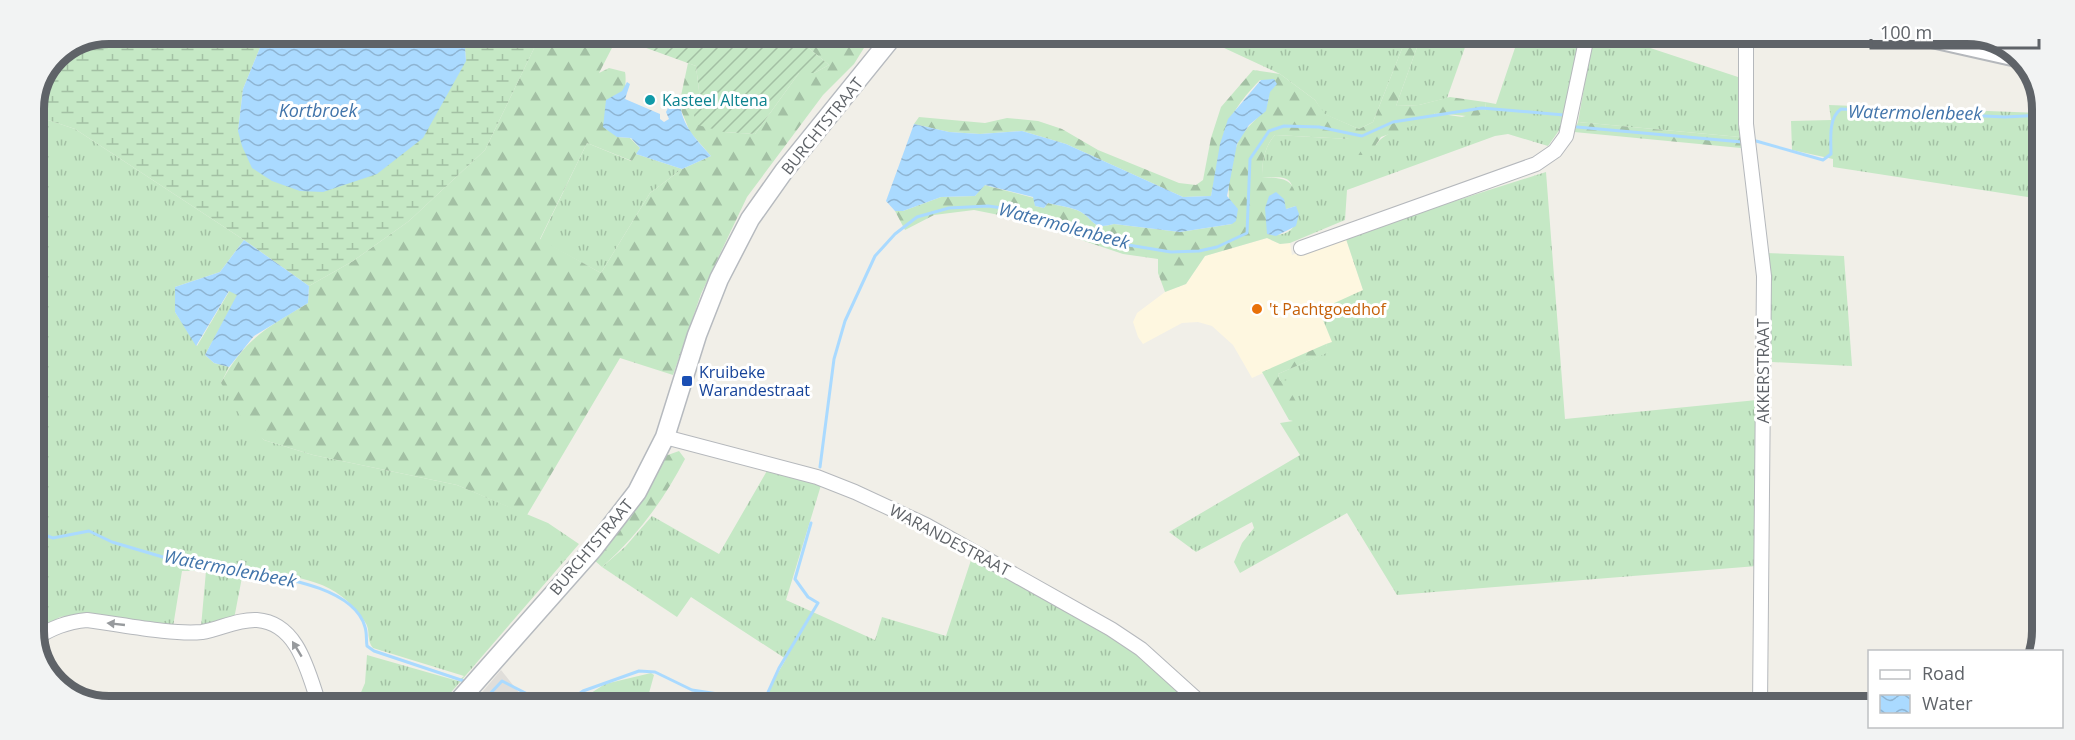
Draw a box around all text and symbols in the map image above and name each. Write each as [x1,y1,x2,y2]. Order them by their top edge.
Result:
scale bar [1871,12,2039,50]
text: 100 m [1880,20,1932,44]
street label: BURCHTSTRAAT [776,73,868,179]
place label: Kasteel Altena [662,89,768,111]
marker: Kasteel Altena [643,93,657,107]
water label: Kortbroek [279,98,359,122]
water label: Watermolenbeek [1848,99,1984,125]
water label: Watermolenbeek [996,196,1133,254]
place label: 't Pachtgoedhof [1269,298,1388,320]
marker: 't Pachtgoedhof [1250,302,1264,316]
street label: AKKERSTRAAT [1752,318,1774,423]
place label: Kruibeke Warandestraat [699,361,810,401]
marker: Kruibeke Warandestraat [680,374,694,388]
street label: BURCHTSTRAAT [544,494,638,600]
street label: WARANDESTRAAT [886,499,1014,581]
water label: Watermolenbeek [162,543,300,593]
one-way arrow [106,619,125,628]
one-way arrow [292,641,303,657]
legend [1868,650,2063,728]
text: Road [1922,661,1965,685]
text: Water [1922,691,1973,715]

